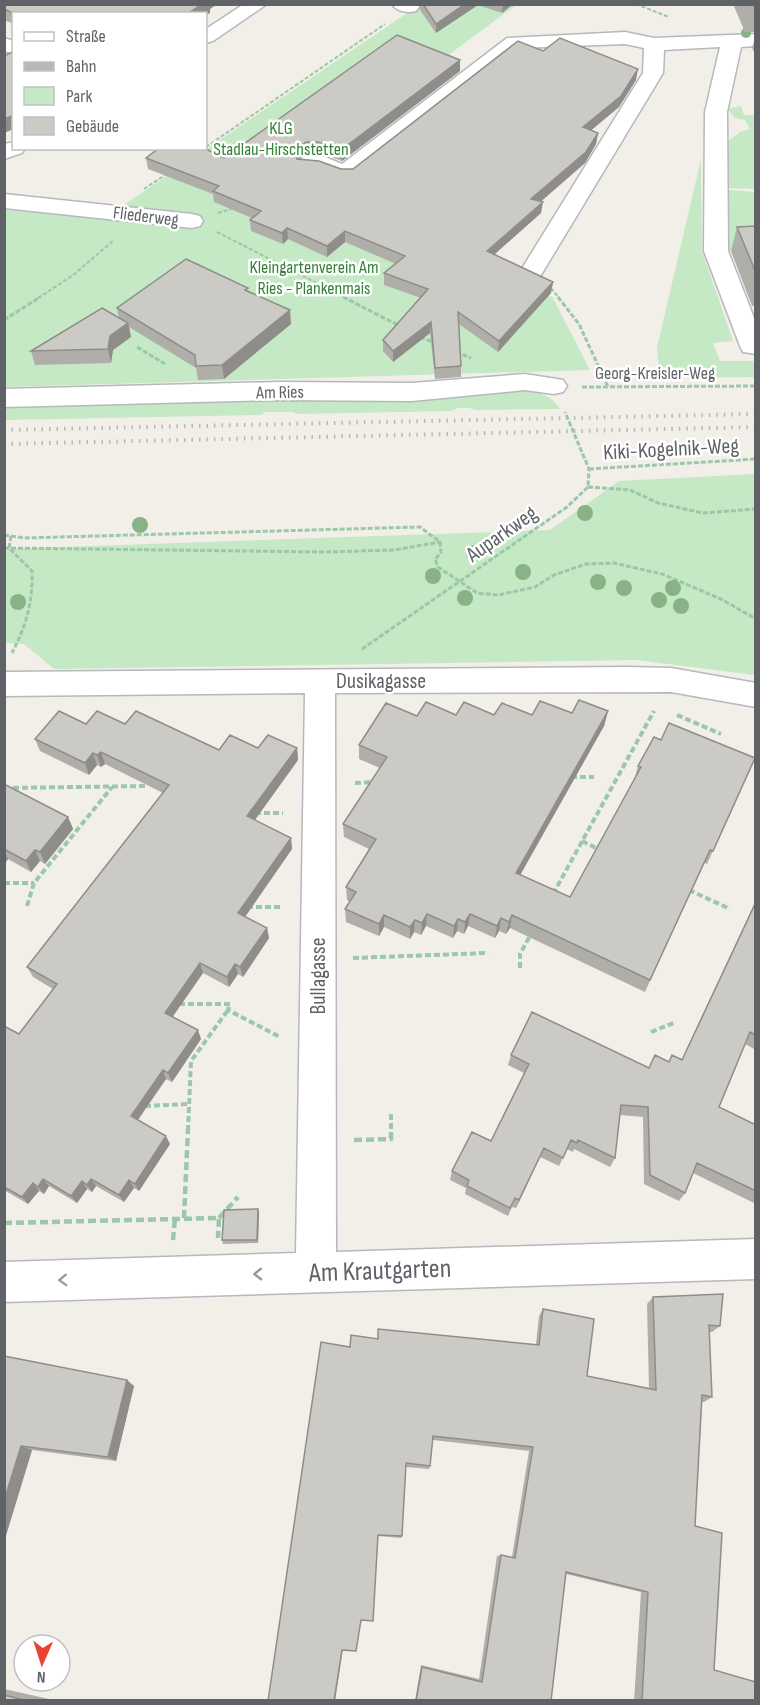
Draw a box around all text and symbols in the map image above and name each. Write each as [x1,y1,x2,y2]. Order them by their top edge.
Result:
legend [12,12,207,150]
text: Straße [66,26,106,47]
text: Bahn [66,56,96,77]
text: Park [66,86,92,107]
text: Gebäude [66,116,119,137]
park label: KLG Stadlau-Hirschstetten [213,118,349,160]
street label: Fliederweg [112,202,180,231]
park label: Kleingartenverein Am Ries - Plankenmais [249,257,379,299]
street label: Georg-Kreisler-Weg [595,363,715,384]
street label: Am Ries [255,382,304,403]
street label: Kiki-Kogelnik-Weg [603,432,740,467]
street label: Auparkweg [460,500,543,569]
street label: Dusikagasse [336,668,426,695]
street label: Bullagasse [305,937,332,1015]
street label: Am Krautgarten [307,1253,452,1290]
one-way arrow [253,1268,262,1280]
one-way arrow [58,1274,67,1286]
north arrow [12,1633,72,1693]
text: N [37,1667,46,1686]

